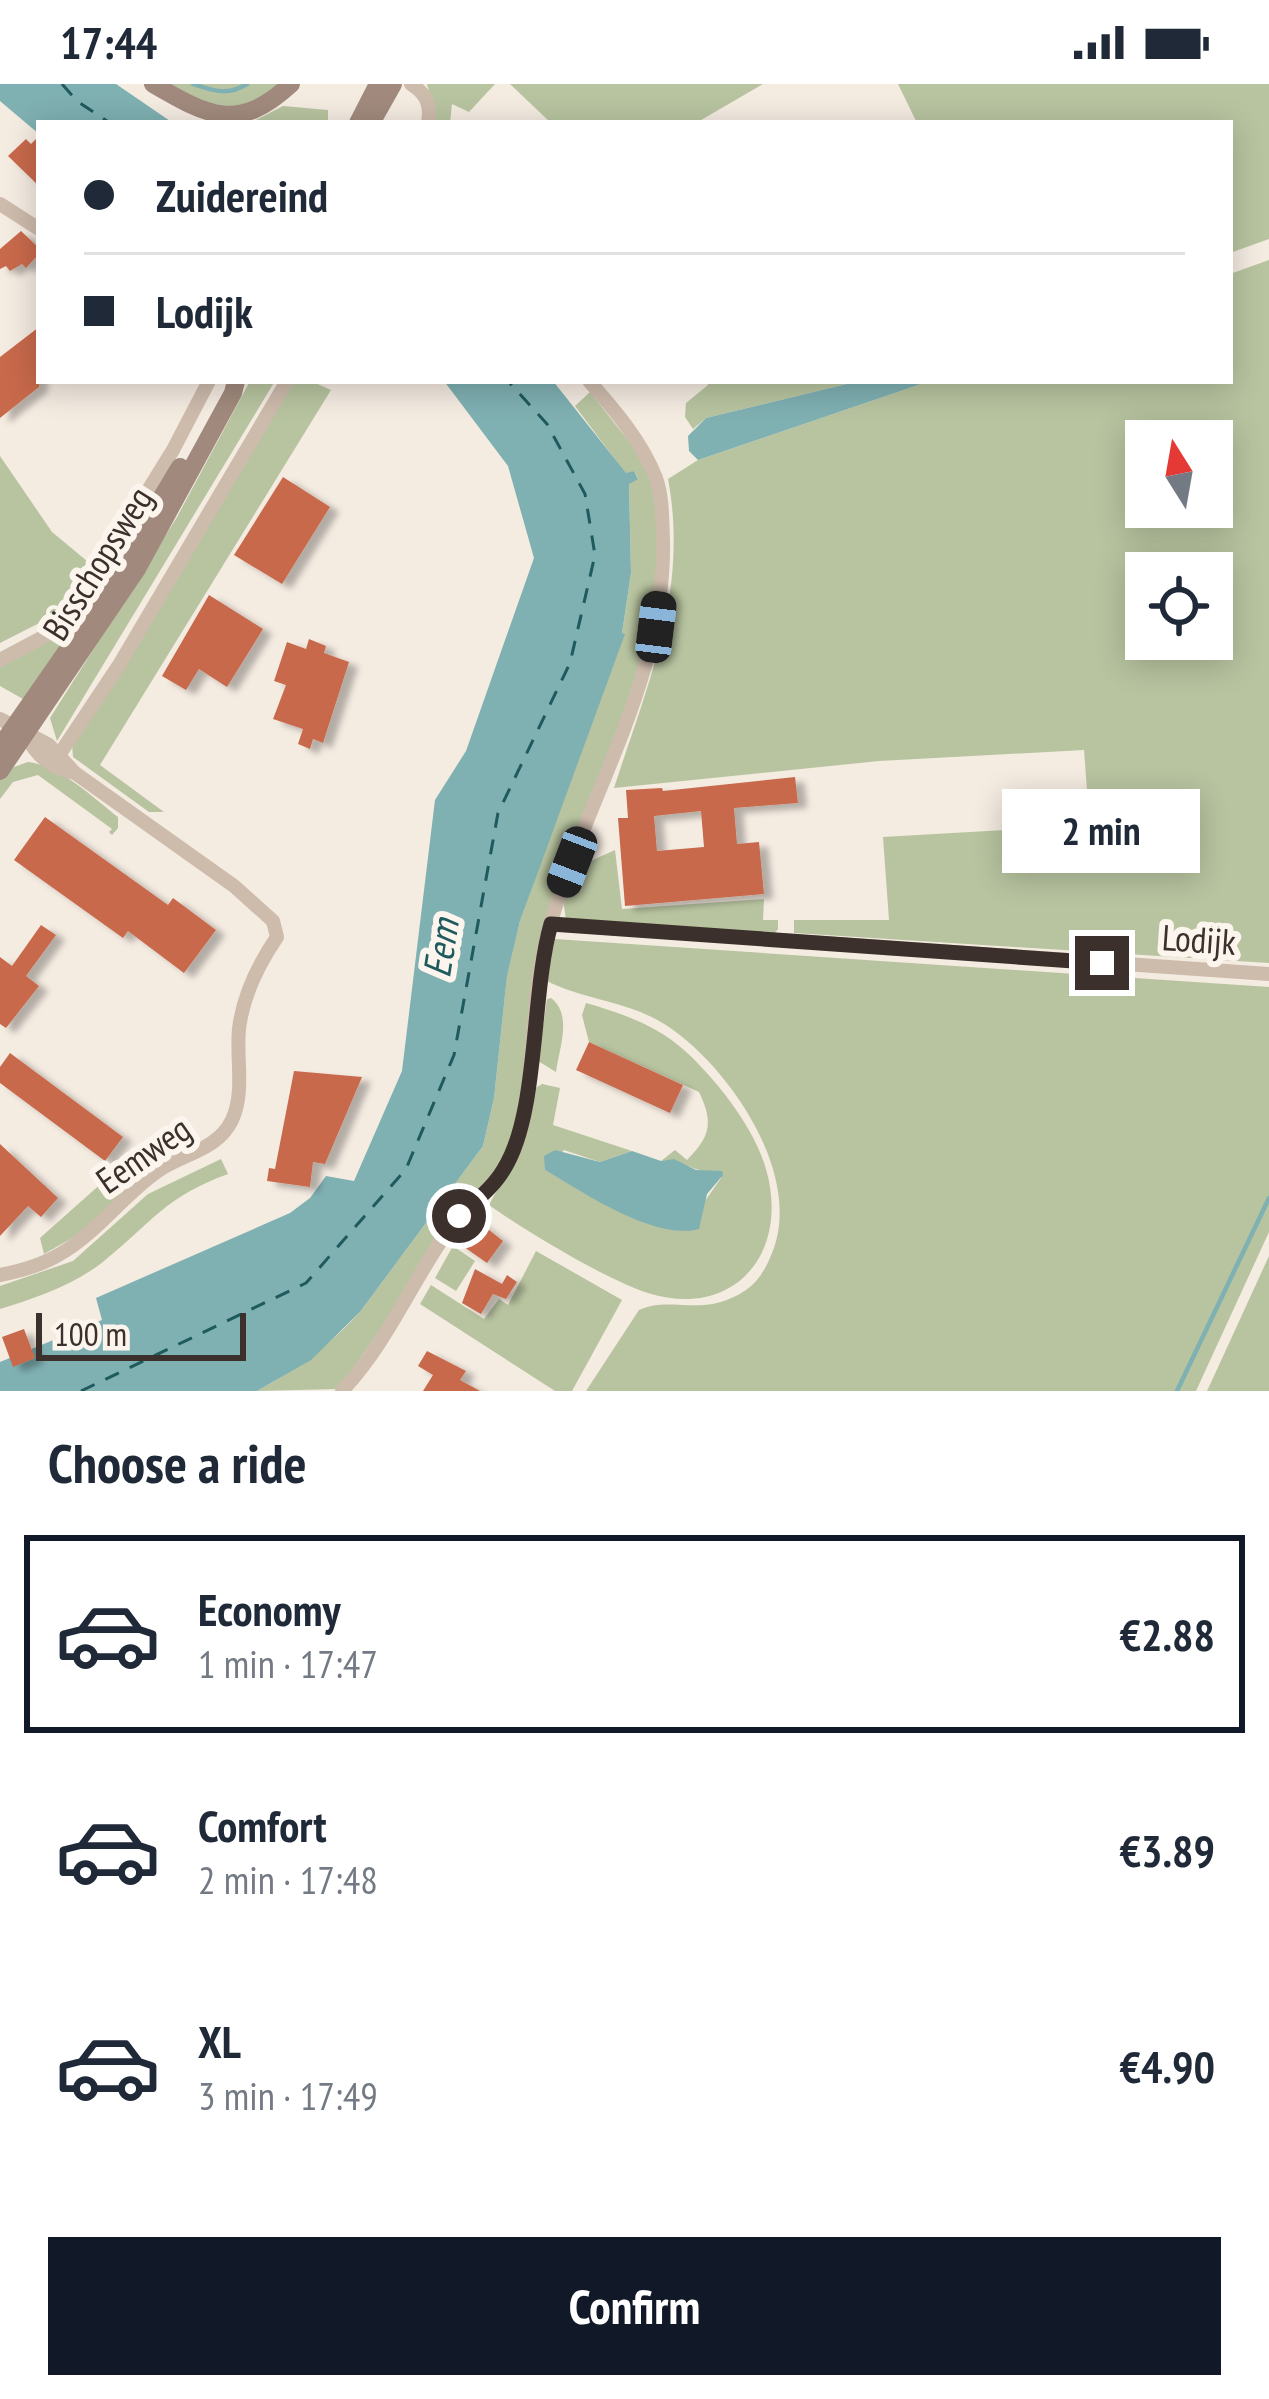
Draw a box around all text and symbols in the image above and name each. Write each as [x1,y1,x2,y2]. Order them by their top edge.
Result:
text: 17:44 [60,13,157,71]
text: Zuidereind [156,166,328,224]
text: Lodijk [156,282,253,340]
north arrow [1125,420,1233,528]
map controls [1125,420,1233,660]
street label: Bisschopsweg [31,478,163,648]
button: locate [1125,552,1233,660]
car [634,589,678,665]
callout: 2 min [1003,789,1201,873]
text: 2 min [1062,805,1140,856]
car [542,822,602,902]
water label: Eem [410,913,470,981]
street label: Lodijk [1160,913,1238,965]
route end [1075,936,1129,990]
street label: Eemweg [87,1105,199,1203]
route start [432,1189,486,1243]
scale bar [36,1307,246,1360]
text: 100 m [54,1312,127,1355]
text: Choose a ride [48,1428,307,1498]
icon: car [54,1580,162,1688]
text: Economy [198,1580,341,1638]
text: €2.88 [1119,1605,1215,1663]
text: 1 min · 17:47 [198,1638,378,1689]
icon: car [54,1796,162,1904]
text: Comfort [198,1796,327,1854]
text: €3.89 [1119,1821,1215,1879]
text: 2 min · 17:48 [198,1854,378,1905]
icon: car [54,2012,162,2120]
text: XL [198,2012,241,2070]
text: €4.90 [1119,2037,1215,2095]
text: 3 min · 17:49 [198,2070,378,2121]
button: Confirm [48,2237,1221,2375]

